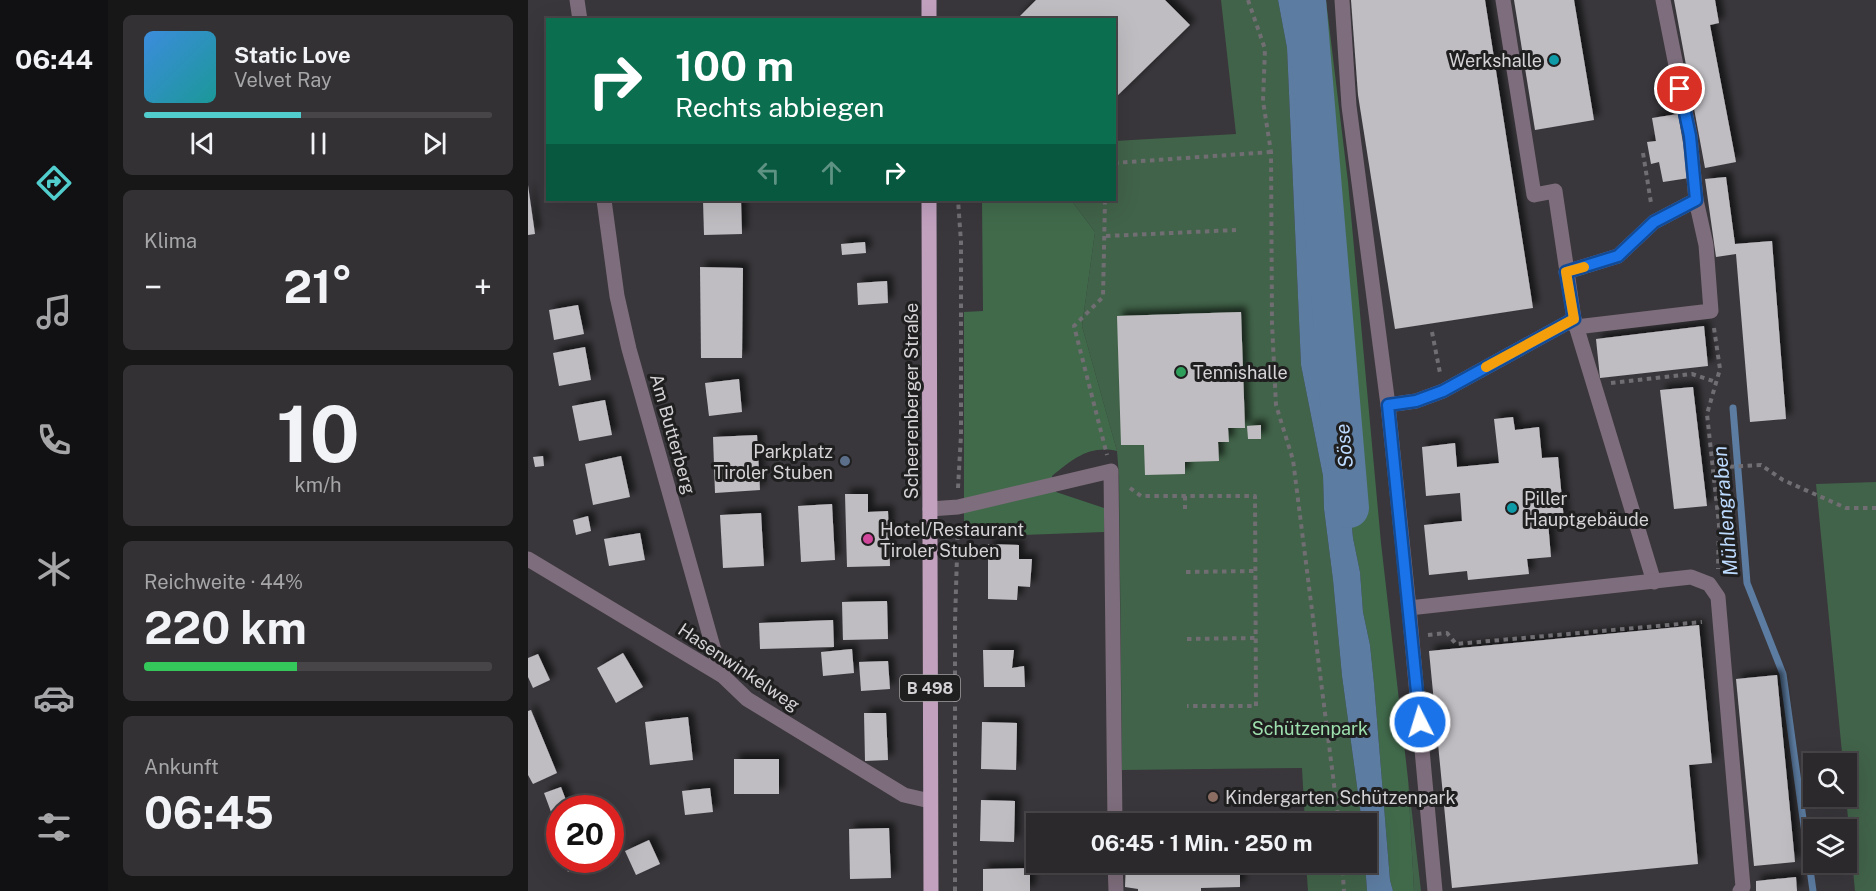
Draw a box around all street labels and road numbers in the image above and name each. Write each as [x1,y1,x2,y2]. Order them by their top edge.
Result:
street label: Scheerenberger Straße [901,303,922,499]
street label: Am Butterberg [646,371,700,497]
street label: Hasenwinkelweg [674,619,804,715]
road number: B 498 [900,675,960,701]

